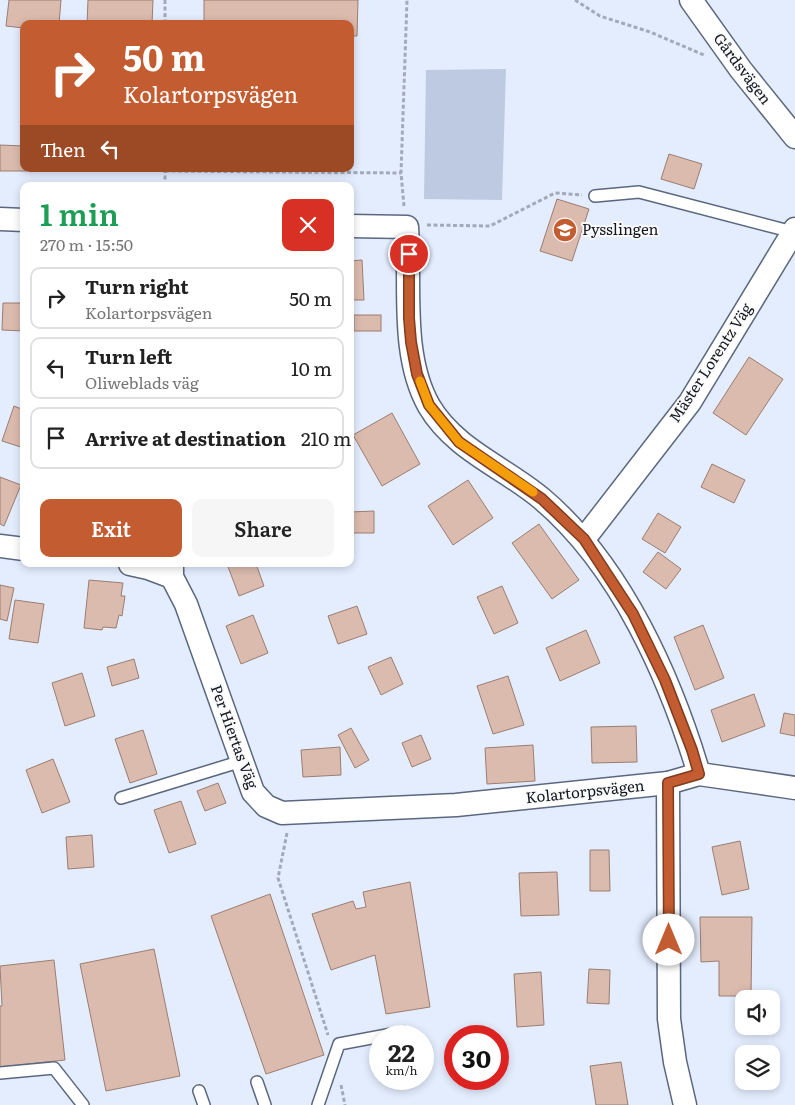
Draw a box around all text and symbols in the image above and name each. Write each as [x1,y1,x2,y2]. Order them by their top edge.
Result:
street label: Gårdsvägen [709,27,778,109]
text: 50 m [123,30,206,82]
icon: right [40,40,105,105]
text: Kolartorpsvägen [123,77,298,110]
text: Then [40,135,86,163]
icon: left [96,135,124,163]
text: 1 min [40,191,119,235]
button: close [282,199,334,251]
school or university icon: Pysslingen [552,217,578,243]
place label: Pysslingen [582,217,659,240]
text: 270 m · 15:50 [40,232,133,256]
pin [388,233,430,275]
icon: arrive [395,240,423,268]
text: Turn right [85,272,189,300]
icon: right [42,284,70,312]
text: 50 m [289,284,332,312]
street label: Mäster Lorentz Väg [662,297,757,426]
text: Kolartorpsvägen [85,300,212,324]
text: Turn left [85,342,172,370]
icon: left [42,354,70,382]
text: 10 m [291,354,332,382]
text: Oliweblads väg [85,370,199,394]
icon: arrive [42,424,70,452]
text: Arrive at destination [85,424,286,452]
text: 210 m [301,424,352,452]
button: Exit [40,499,182,557]
button: Share [192,499,334,557]
street label: Per Hiertas Väg [206,681,265,792]
street label: Kolartorpsvägen [524,773,645,808]
position arrow [642,913,694,965]
map controls [735,990,780,1090]
button: sound [735,990,780,1035]
speed limit sign: 30 [444,1025,509,1090]
text: 22 [388,1033,415,1070]
button: layers [735,1045,780,1090]
text: km/h [386,1061,417,1079]

